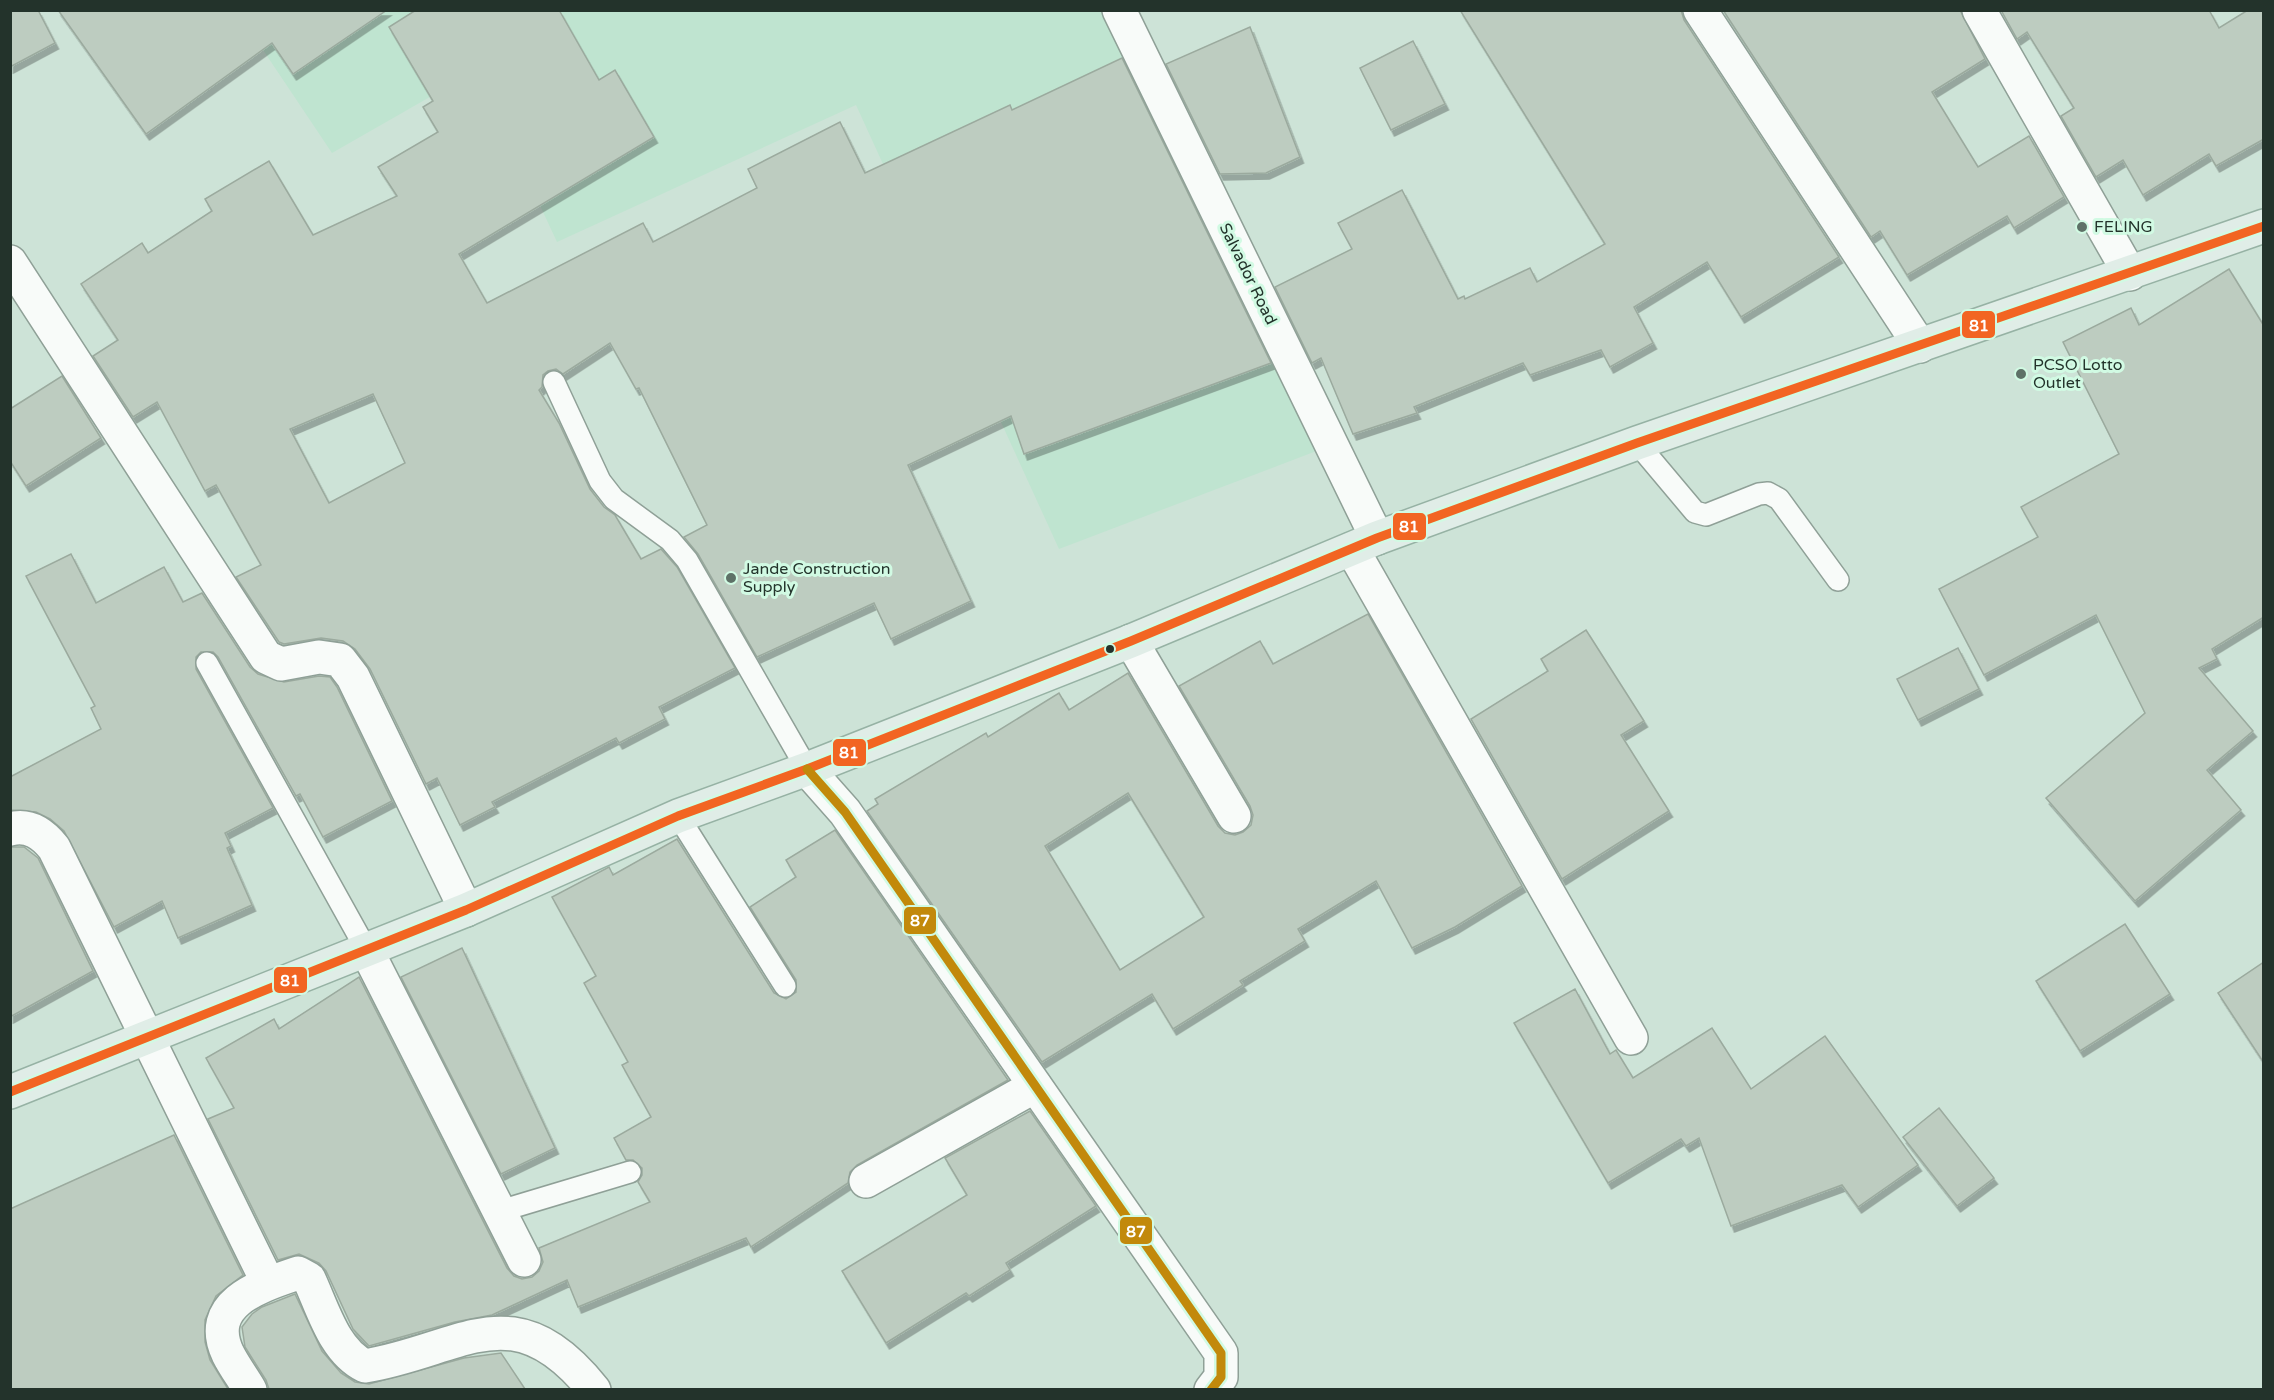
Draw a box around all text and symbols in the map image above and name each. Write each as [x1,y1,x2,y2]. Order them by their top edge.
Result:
place label: FELING [2094,217,2153,237]
street label: Salvador Road [1215,220,1281,328]
marker: FELING [2075,220,2089,234]
line badge: 81 [1961,310,1996,339]
text: 81 [1969,316,1989,336]
place label: PCSO Lotto Outlet [2033,355,2123,393]
marker: PCSO Lotto Outlet [2014,367,2028,381]
line badge: 81 [1392,512,1427,541]
text: 81 [1399,517,1419,537]
place label: Jande Construction Supply [743,559,891,597]
marker: Jande Construction Supply [724,571,738,585]
unlabelled marker [1104,643,1116,655]
line badge: 81 [832,738,867,767]
text: 81 [839,743,859,763]
line badge: 87 [903,906,937,935]
text: 87 [910,911,930,931]
line badge: 81 [273,966,308,994]
text: 81 [280,971,300,991]
line badge: 87 [1119,1216,1153,1245]
text: 87 [1126,1222,1146,1242]

